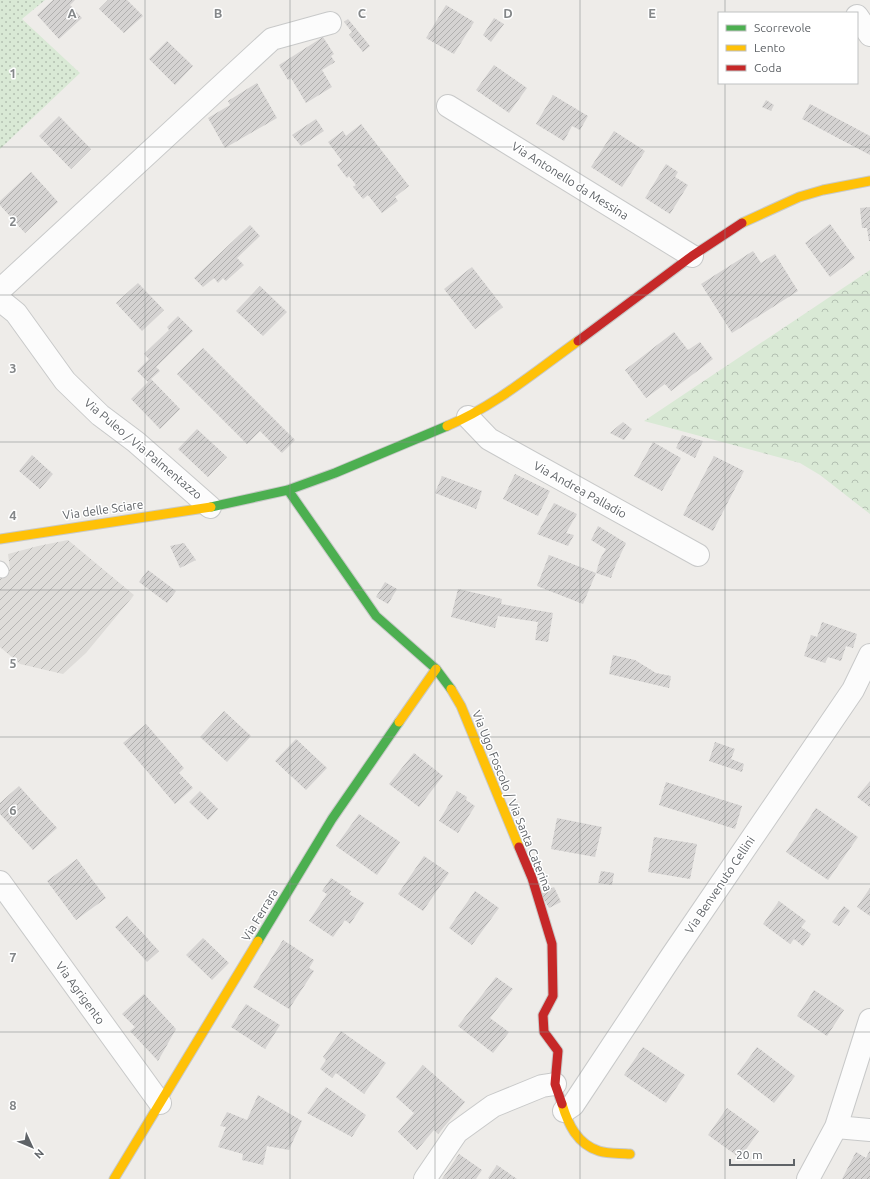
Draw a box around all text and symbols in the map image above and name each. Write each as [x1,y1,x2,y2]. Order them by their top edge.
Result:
text: A [67,6,77,20]
text: B [214,6,223,20]
text: C [358,6,367,20]
text: D [503,6,513,20]
text: E [648,6,656,20]
legend [718,12,858,84]
text: Scorrevole [754,21,811,34]
text: Lento [754,41,785,54]
text: Coda [754,61,782,74]
text: 1 [9,66,17,80]
street label: Via Antonello da Messina [510,139,631,222]
text: 2 [9,214,17,228]
text: 3 [9,361,17,375]
street label: Via Puleo / Via Palmentazzo [82,396,205,502]
street label: Via Andrea Palladio [531,459,629,521]
street label: Via delle Sciare [62,497,144,522]
text: 4 [9,508,17,522]
text: 5 [9,656,17,670]
street label: Via Ugo Foscolo / Via Santa Caterina [470,708,555,893]
text: 6 [9,803,17,817]
street label: Via Benvenuto Cellini [682,834,757,936]
street label: Via Ferrara [239,886,280,943]
text: 7 [9,950,17,964]
street label: Via Agrigento [53,959,107,1026]
text: 8 [9,1098,17,1112]
north arrow [12,1127,52,1167]
scale bar [730,1141,794,1167]
text: N [32,1147,46,1161]
text: 20 m [736,1148,763,1161]

